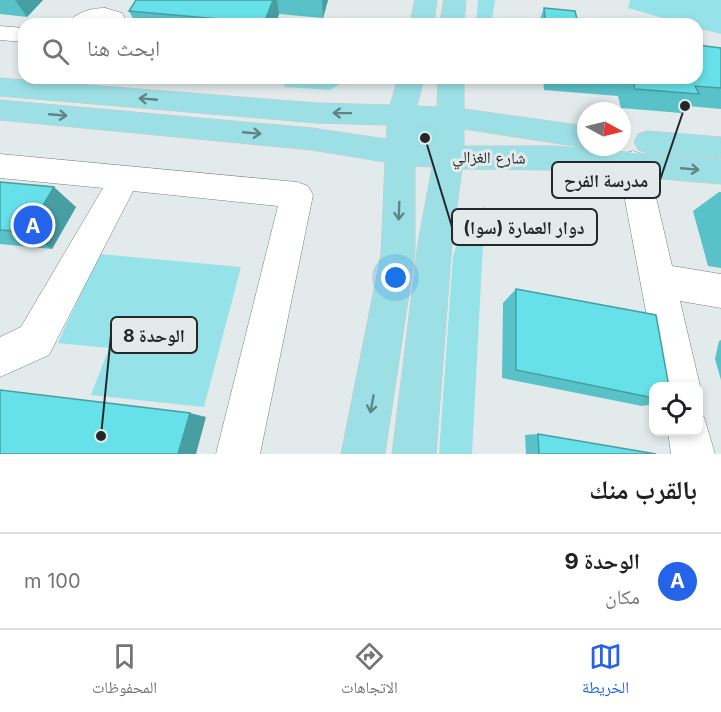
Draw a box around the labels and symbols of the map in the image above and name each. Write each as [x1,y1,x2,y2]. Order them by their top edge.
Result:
one-way arrow [138,93,158,104]
north arrow [577,102,631,156]
one-way arrow [333,107,353,119]
one-way arrow [48,110,68,121]
one-way arrow [242,128,262,139]
street label: شارع الغزالي [452,146,526,171]
callout: مدرسة الفرح [552,162,660,198]
one-way arrow [679,164,699,175]
text: مدرسة الفرح [564,170,648,192]
one-way arrow [393,201,405,221]
pin: A [14,202,52,248]
callout: دوار العمارة (سوا) [452,209,597,245]
text: دوار العمارة (سوا) [463,217,585,238]
your location [381,263,410,292]
callout: الوحدة 8 [111,317,197,353]
text: الوحدة 8 [123,325,185,346]
one-way arrow [366,394,377,414]

